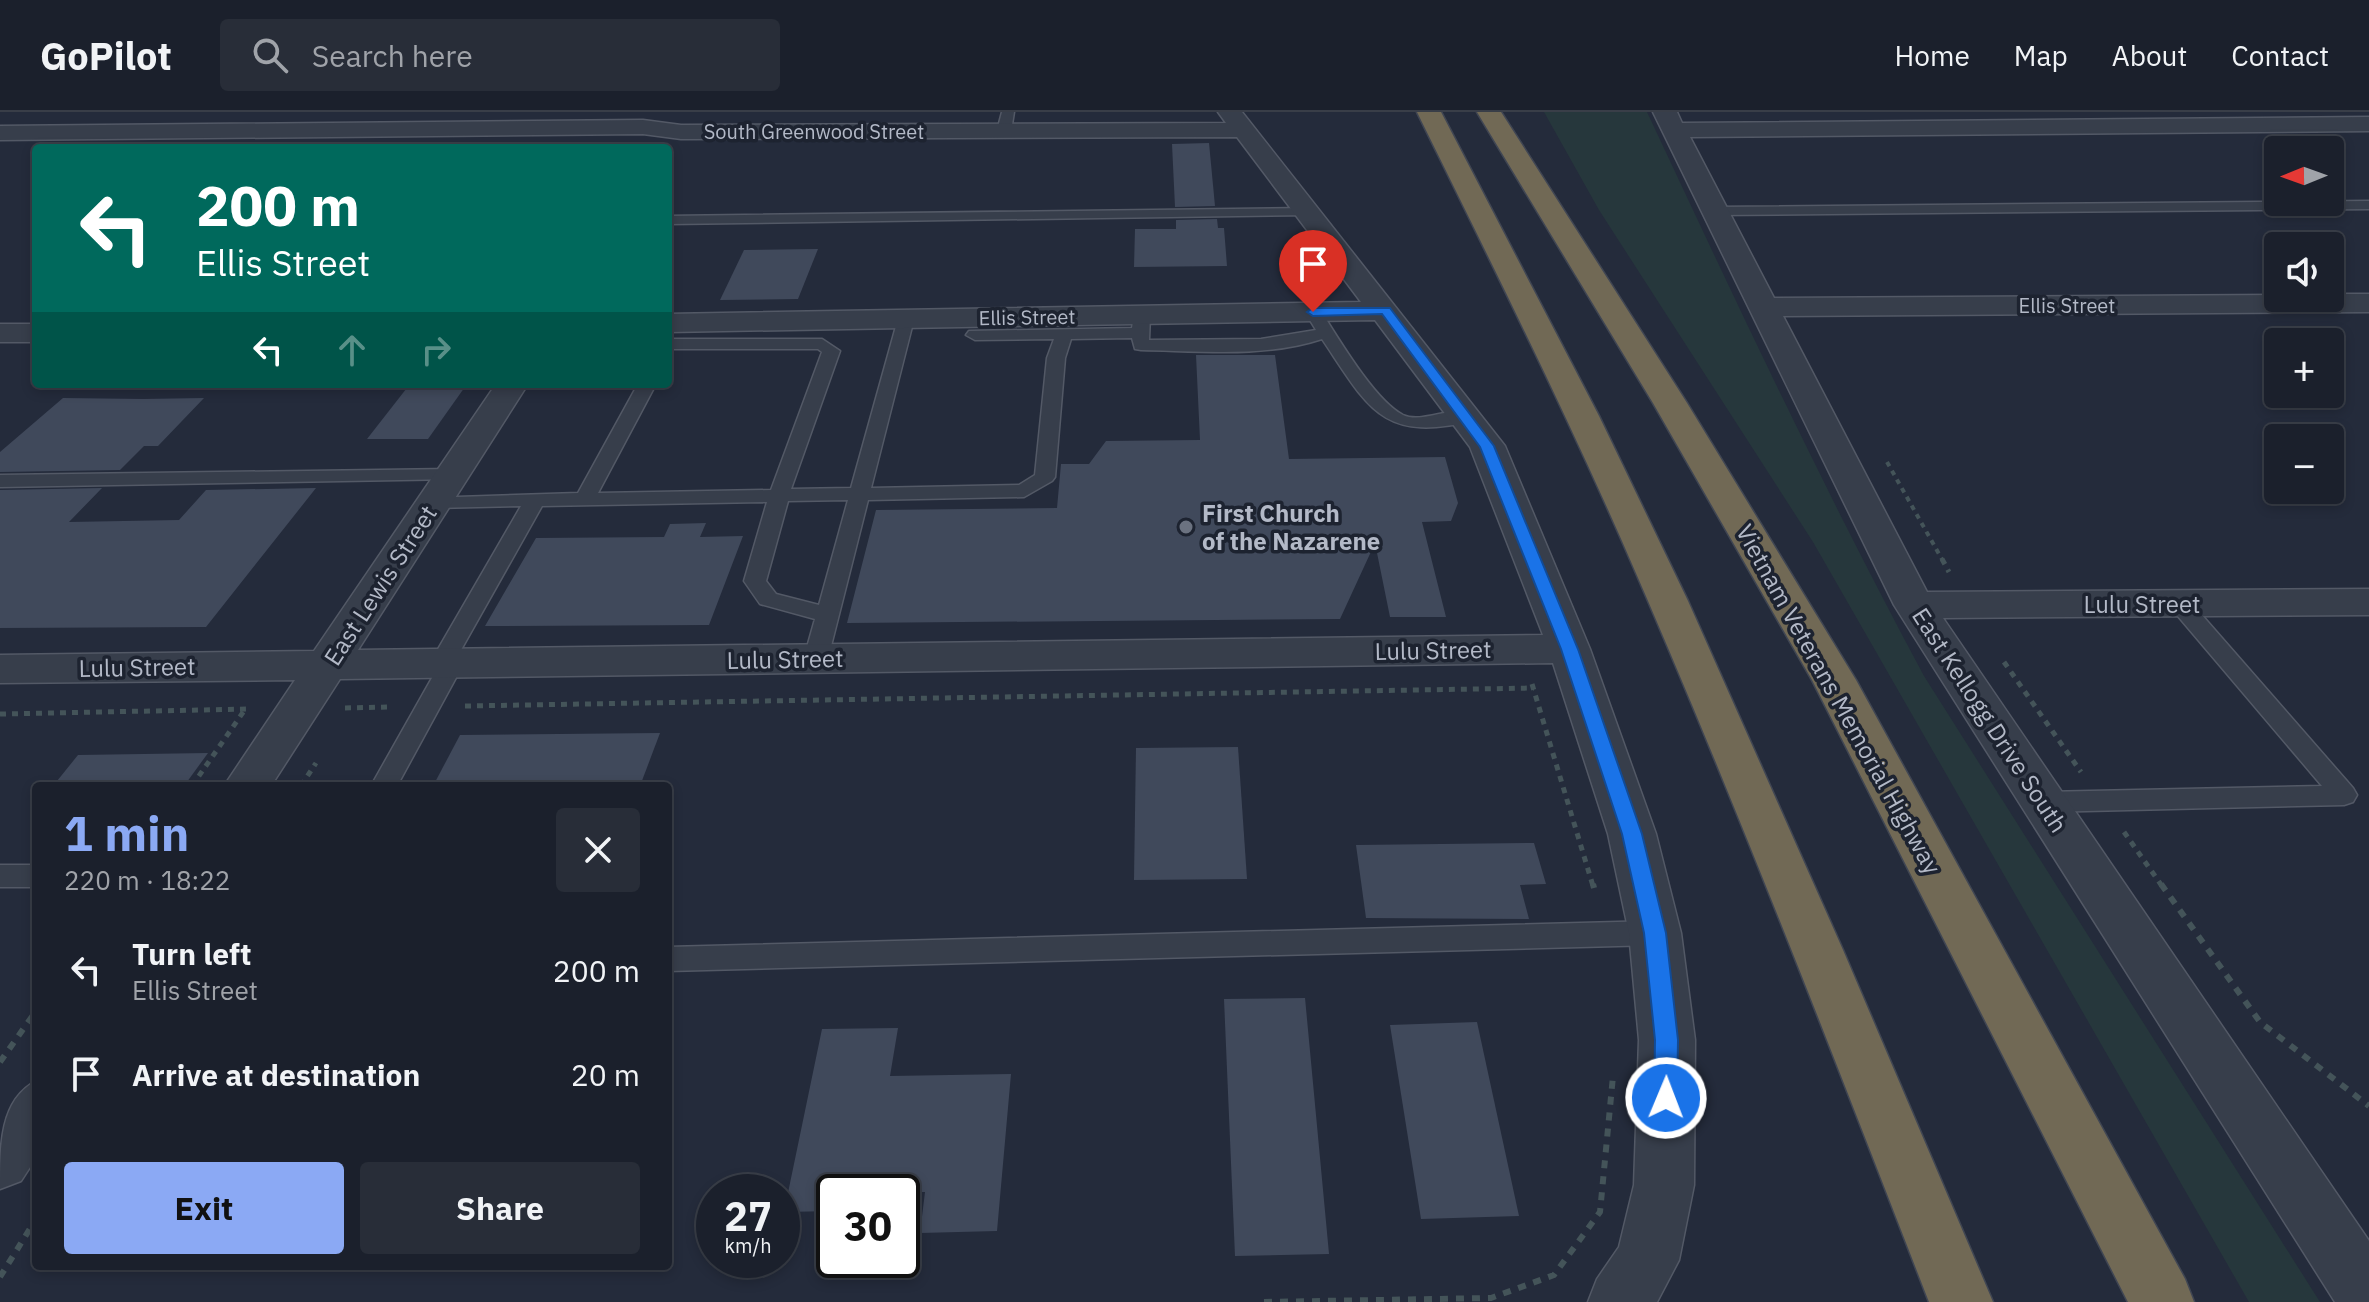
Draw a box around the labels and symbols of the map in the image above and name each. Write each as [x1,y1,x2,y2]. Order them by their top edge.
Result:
street label: South Greenwood Street [704,118,924,145]
north arrow [2264,136,2344,216]
pin [1279,230,1347,312]
street label: Ellis Street [2019,292,2115,319]
street label: Ellis Street [978,303,1076,331]
place label: First Church of the Nazarene [1202,497,1380,557]
street label: East Lewis Street [316,499,444,671]
marker: First Church of the Nazarene [1177,518,1195,536]
street label: Vietnam Veterans Memorial Highway [1729,518,1949,880]
street label: Lulu Street [2083,588,2201,620]
street label: East Kellogg Drive South [1905,601,2075,839]
street label: Lulu Street [1374,633,1492,667]
street label: Lulu Street [726,642,844,676]
street label: Lulu Street [78,650,196,684]
position arrow [1624,1056,1708,1140]
speed limit sign: 30 [816,1174,920,1278]

